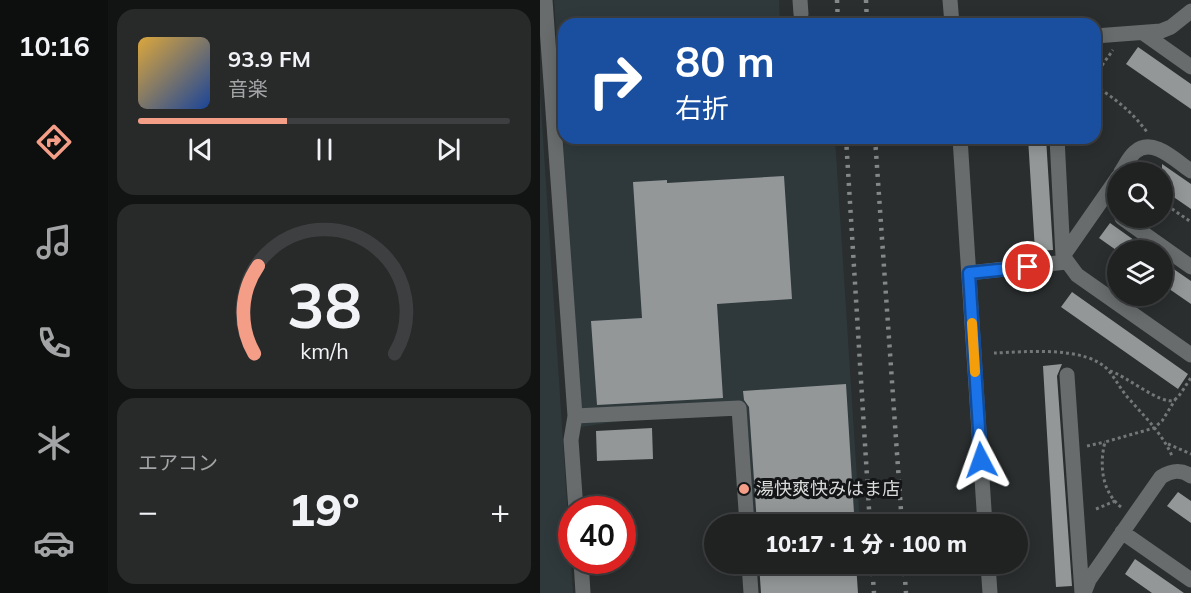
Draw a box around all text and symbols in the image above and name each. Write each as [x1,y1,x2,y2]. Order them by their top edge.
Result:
text: 10:16 [18,29,90,63]
text: 80 m [675,35,775,88]
icon: right [576,42,654,120]
text: 93.9 FM [228,45,311,73]
text: 音楽 [228,76,268,101]
text: 右折 [675,91,729,125]
icon: directions [33,121,75,163]
icon: previous [184,133,217,166]
icon: pause [308,133,341,166]
icon: next [432,133,465,166]
map controls [1107,162,1173,306]
button: search [1107,162,1173,228]
icon: music [33,221,75,263]
button: layers [1107,240,1173,306]
pin [1002,241,1053,292]
icon: arrive [1011,250,1044,283]
text: 38 [287,265,361,344]
icon: phone [33,322,75,364]
text: km/h [300,337,348,364]
icon: climate [33,422,75,464]
position arrow [949,428,1013,492]
text: エアコン [138,450,218,475]
place label: 湯快爽快みはま店 [756,477,900,500]
text: 19° [288,481,360,537]
marker: 湯快爽快みはま店 [737,482,751,496]
text: − [138,490,158,531]
text: + [490,490,510,531]
speed limit sign: 40 [558,496,636,574]
icon: car [33,522,75,564]
text: 10:17 · 1 分 · 100 m [765,530,967,558]

